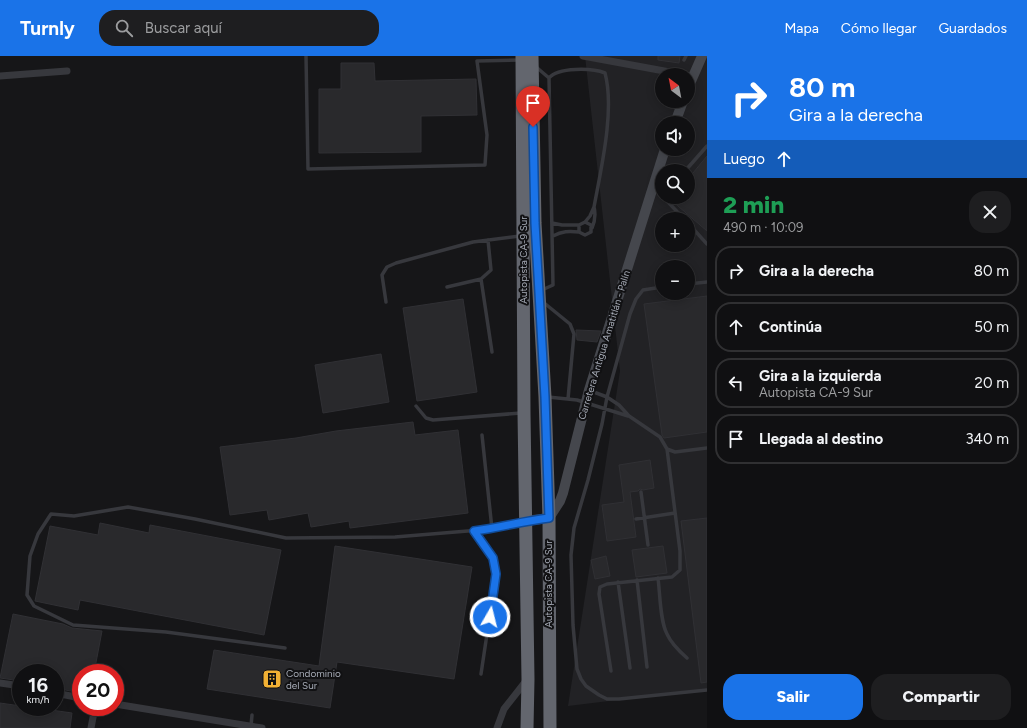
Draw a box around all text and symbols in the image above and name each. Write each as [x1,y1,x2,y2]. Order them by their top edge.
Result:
search box [99,10,379,46]
text: Turnly [20,17,75,40]
icon: search [113,17,135,39]
text: Buscar aquí [145,19,222,37]
text: Mapa [784,20,819,37]
text: Cómo llegar [841,20,916,37]
text: Guardados [938,20,1007,37]
north arrow [655,68,695,108]
map controls [655,68,695,300]
text: 80 m [789,70,855,104]
icon: right [723,72,775,124]
pin [516,86,550,127]
icon: arrive [522,92,544,114]
text: Gira a la derecha [789,104,923,126]
button: sound [655,116,695,156]
icon: ahead [773,148,795,170]
text: Luego [723,150,765,168]
button: search [655,164,695,204]
text: 2 min [723,190,784,219]
button: close [969,191,1011,233]
button: + [655,212,695,252]
street label: Autopista CA-9 Sur [517,216,530,304]
text: 490 m · 10:09 [723,220,803,235]
button: − [655,260,695,300]
icon: right [725,260,747,282]
text: Gira a la derecha [759,262,874,280]
text: 80 m [974,262,1009,280]
street label: Carretera Antigua Amatitlán - Palín [575,268,633,421]
icon: ahead [725,316,747,338]
text: Continúa [759,318,822,336]
text: 50 m [974,318,1009,336]
text: Gira a la izquierda [759,367,881,385]
icon: left [725,372,747,394]
text: 20 m [975,374,1009,392]
text: Autopista CA-9 Sur [759,385,873,400]
icon: arrive [725,428,747,450]
text: Llegada al destino [759,430,883,448]
text: 340 m [965,430,1009,448]
street label: Autopista CA-9 Sur [542,540,555,628]
position arrow [469,596,511,638]
speed limit sign: 20 [72,664,124,716]
place label: Condominio del Sur [286,667,341,692]
building icon: Condominio del Sur [261,668,283,690]
text: 16 [28,673,48,697]
button: Salir [723,674,863,720]
button: Compartir [871,674,1011,720]
text: km/h [27,693,49,706]

